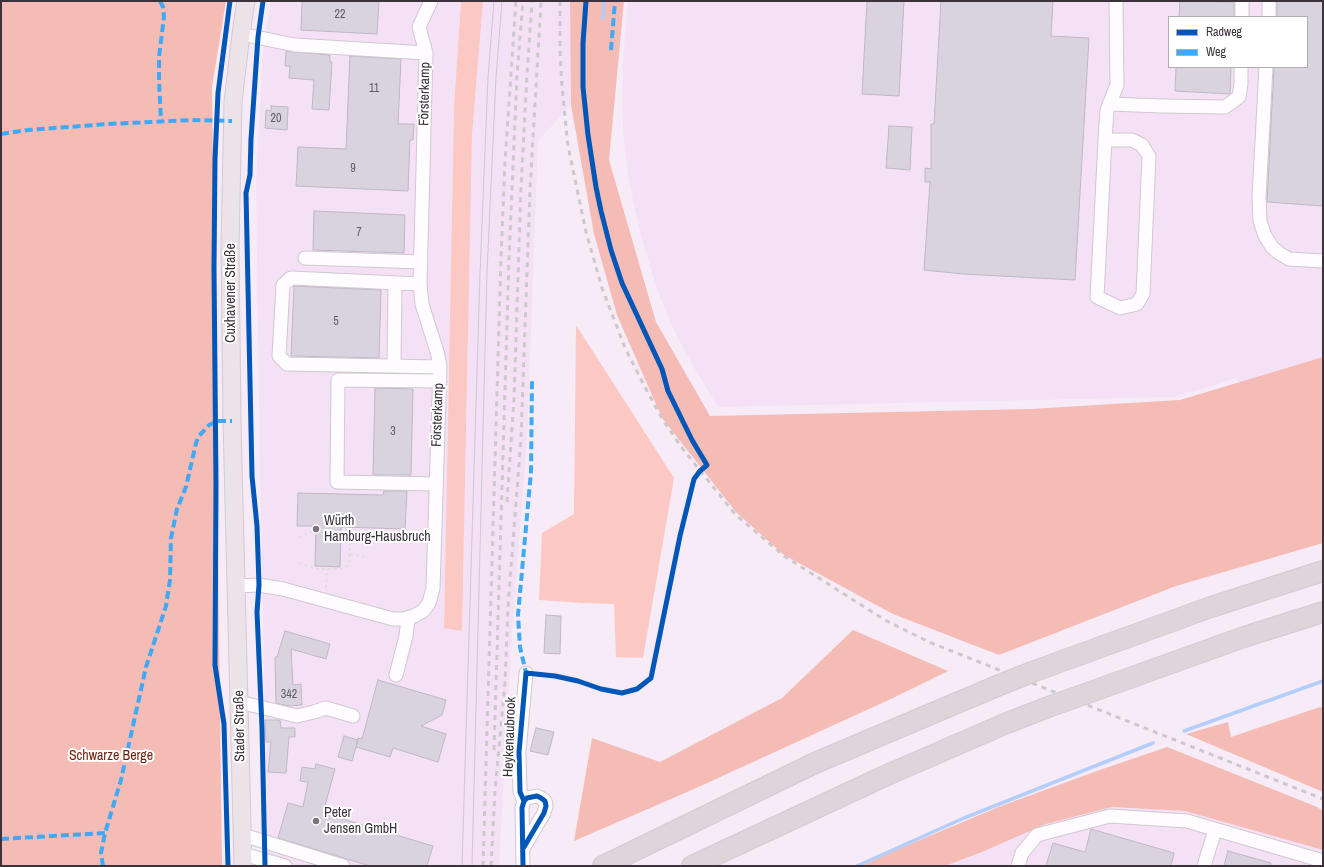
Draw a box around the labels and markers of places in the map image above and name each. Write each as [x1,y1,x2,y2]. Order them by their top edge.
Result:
place label: Würth Hamburg-Hausbruch [324,513,431,546]
marker: Würth Hamburg-Hausbruch [311,524,321,534]
place label: Peter Jensen GmbH [324,805,397,838]
marker: Peter Jensen GmbH [311,816,321,826]

